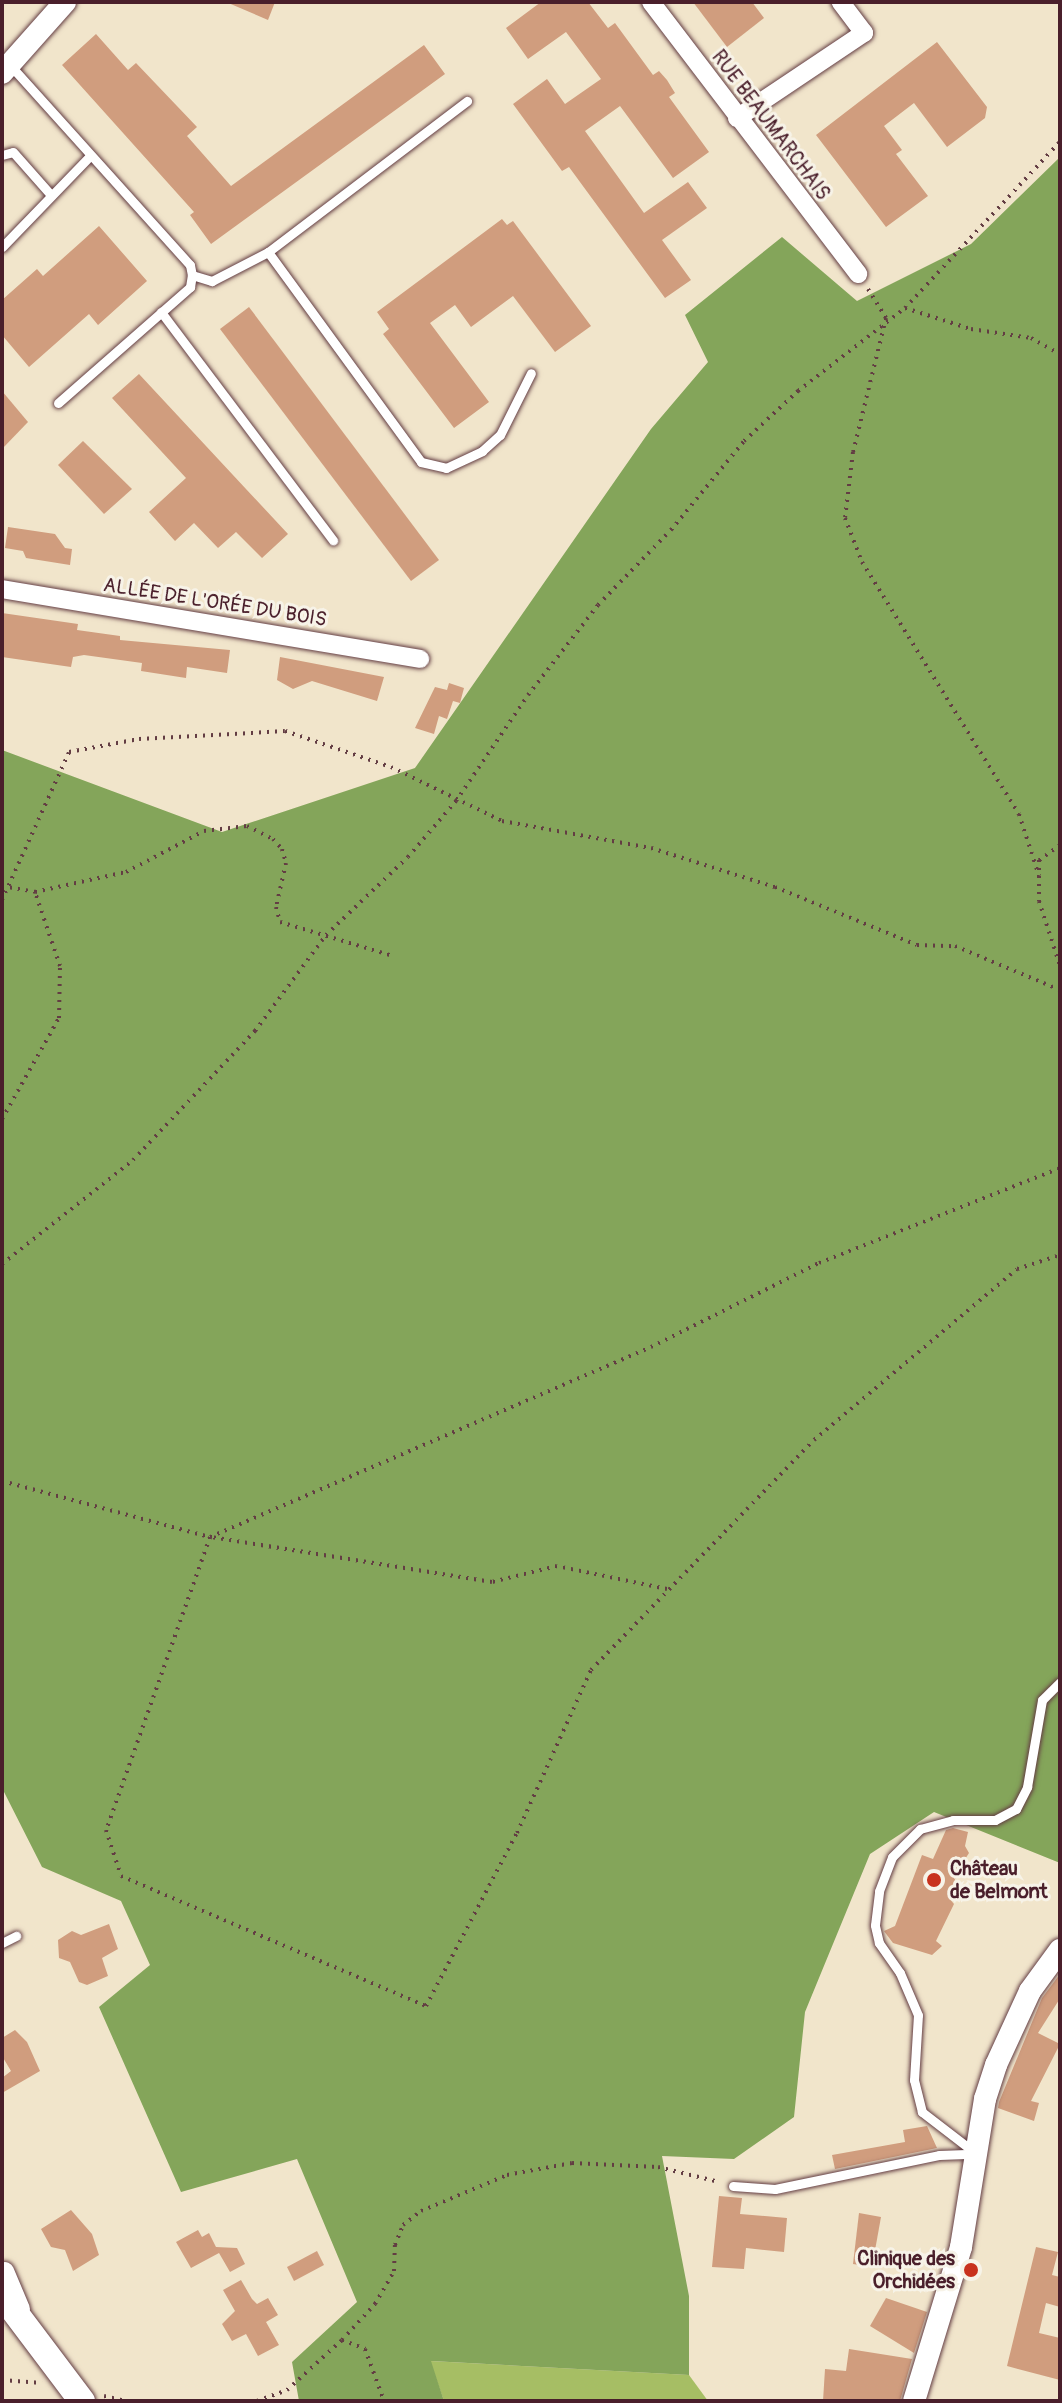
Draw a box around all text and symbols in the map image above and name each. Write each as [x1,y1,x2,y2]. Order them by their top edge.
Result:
street label: RUE BEAUMARCHAIS [707,45,835,205]
street label: ALLÉE DE L'ORÉE DU BOIS [102,572,328,632]
place label: Château de Belmont [950,1856,1048,1903]
marker: Château de Belmont [925,1871,943,1889]
place label: Clinique des Orchidées [857,2246,955,2293]
marker: Clinique des Orchidées [962,2261,980,2279]

